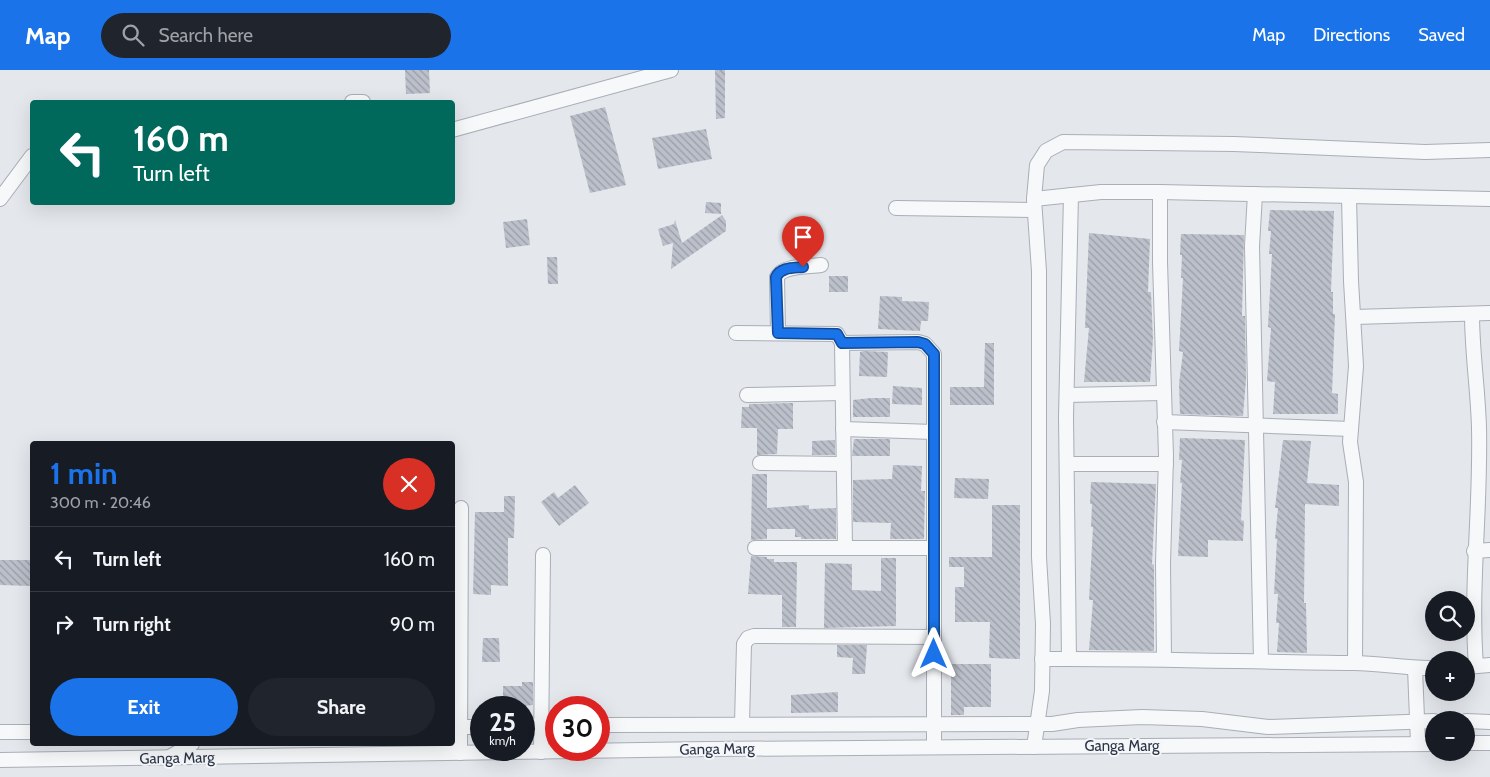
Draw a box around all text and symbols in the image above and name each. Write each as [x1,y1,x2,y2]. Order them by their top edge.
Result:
search box [101,13,451,58]
text: Map [25,21,71,50]
icon: search [119,21,147,49]
text: Search here [159,24,253,47]
text: Map [1252,24,1285,46]
text: Directions [1313,24,1390,46]
text: Saved [1418,24,1465,46]
text: 160 m [133,117,229,160]
icon: left [50,120,115,185]
text: Turn left [133,160,210,187]
pin [782,216,824,267]
icon: arrive [789,223,817,251]
text: 1 min [50,455,118,492]
button: close [383,458,435,510]
text: 300 m · 20:46 [50,493,151,512]
icon: left [50,545,78,573]
text: Turn left [93,548,161,571]
text: 160 m [384,548,435,571]
map controls [1425,591,1475,761]
button: search [1425,591,1475,641]
icon: right [50,610,78,638]
text: Turn right [93,613,171,636]
text: 90 m [390,613,435,636]
position arrow [907,627,959,679]
button: + [1425,651,1475,701]
button: Exit [50,678,238,736]
button: Share [248,678,435,736]
speed limit sign: 30 [545,696,610,761]
text: 25 [489,707,516,737]
button: − [1425,711,1475,761]
text: km/h [489,733,516,748]
street label: Ganga Marg [1084,737,1160,755]
street label: Ganga Marg [679,739,755,759]
street label: Ganga Marg [139,748,215,768]

